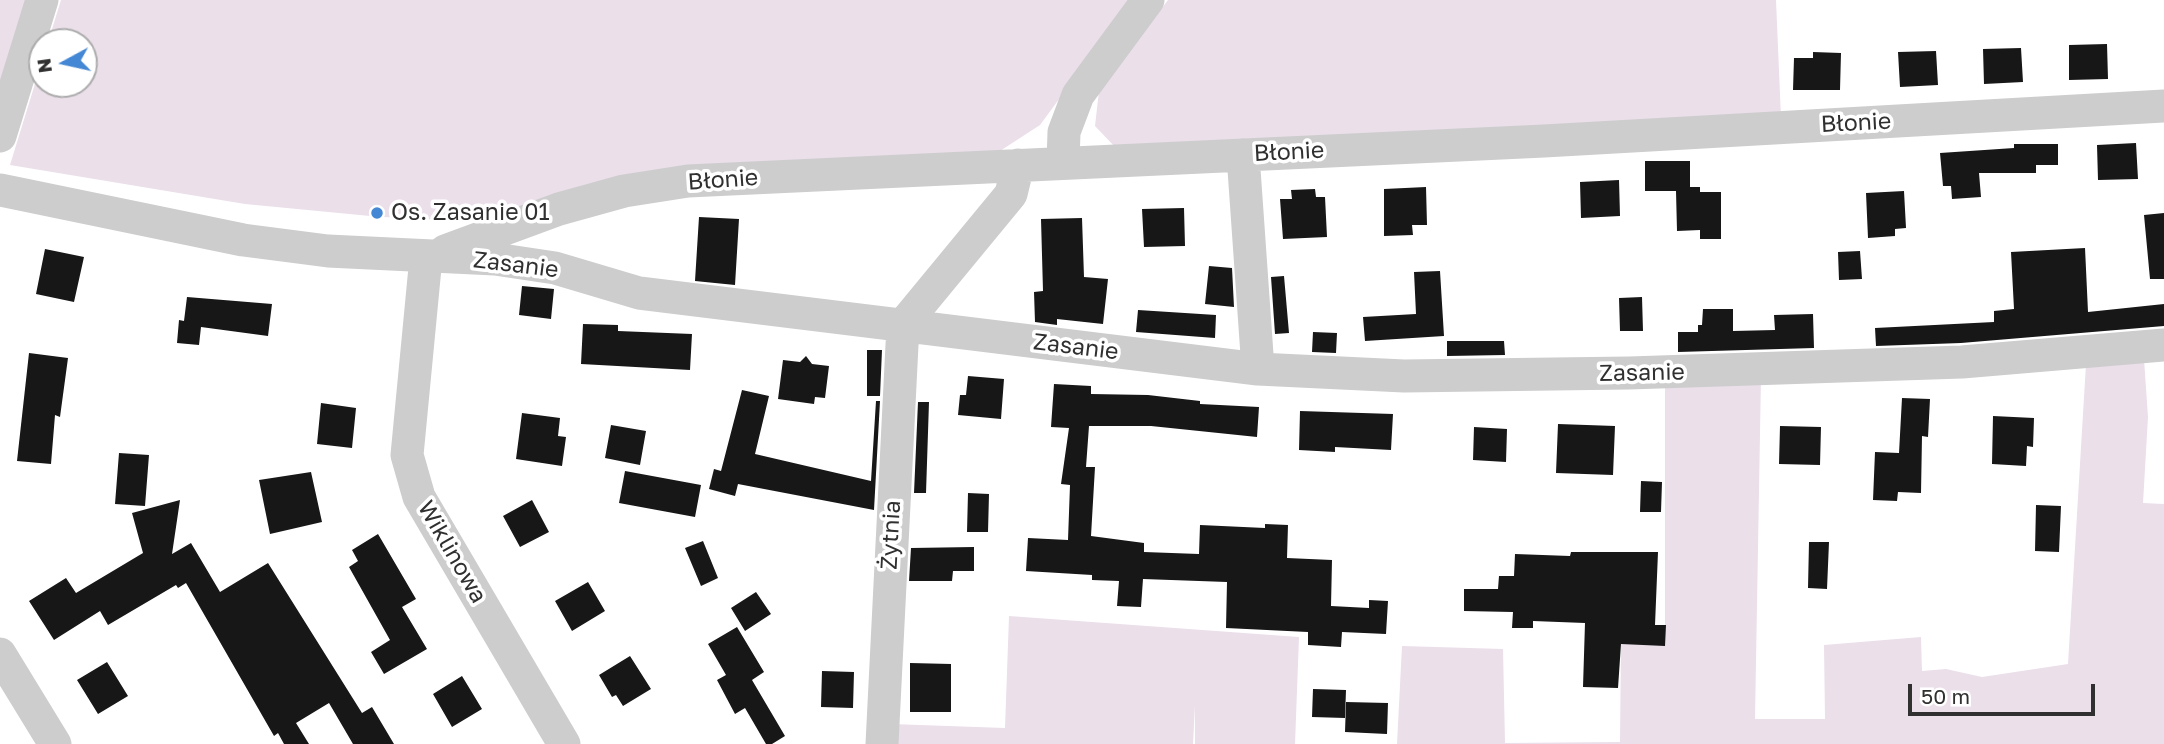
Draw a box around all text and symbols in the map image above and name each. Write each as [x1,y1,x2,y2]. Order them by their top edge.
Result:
north arrow [28,28,98,98]
text: N [31,57,56,74]
street label: Błonie [1820,107,1892,139]
street label: Błonie [1253,136,1325,168]
street label: Błonie [687,164,759,196]
place label: Os. Zasanie 01 [391,199,550,227]
marker: Os. Zasanie 01 [369,205,385,221]
street label: Zasanie [472,246,560,284]
street label: Zasanie [1032,328,1120,366]
street label: Zasanie [1599,358,1685,388]
street label: Wiklinowa [412,496,492,608]
street label: Żytnia [875,500,907,570]
scale bar [1912,670,2099,714]
text: 50 m [1921,683,1970,709]

